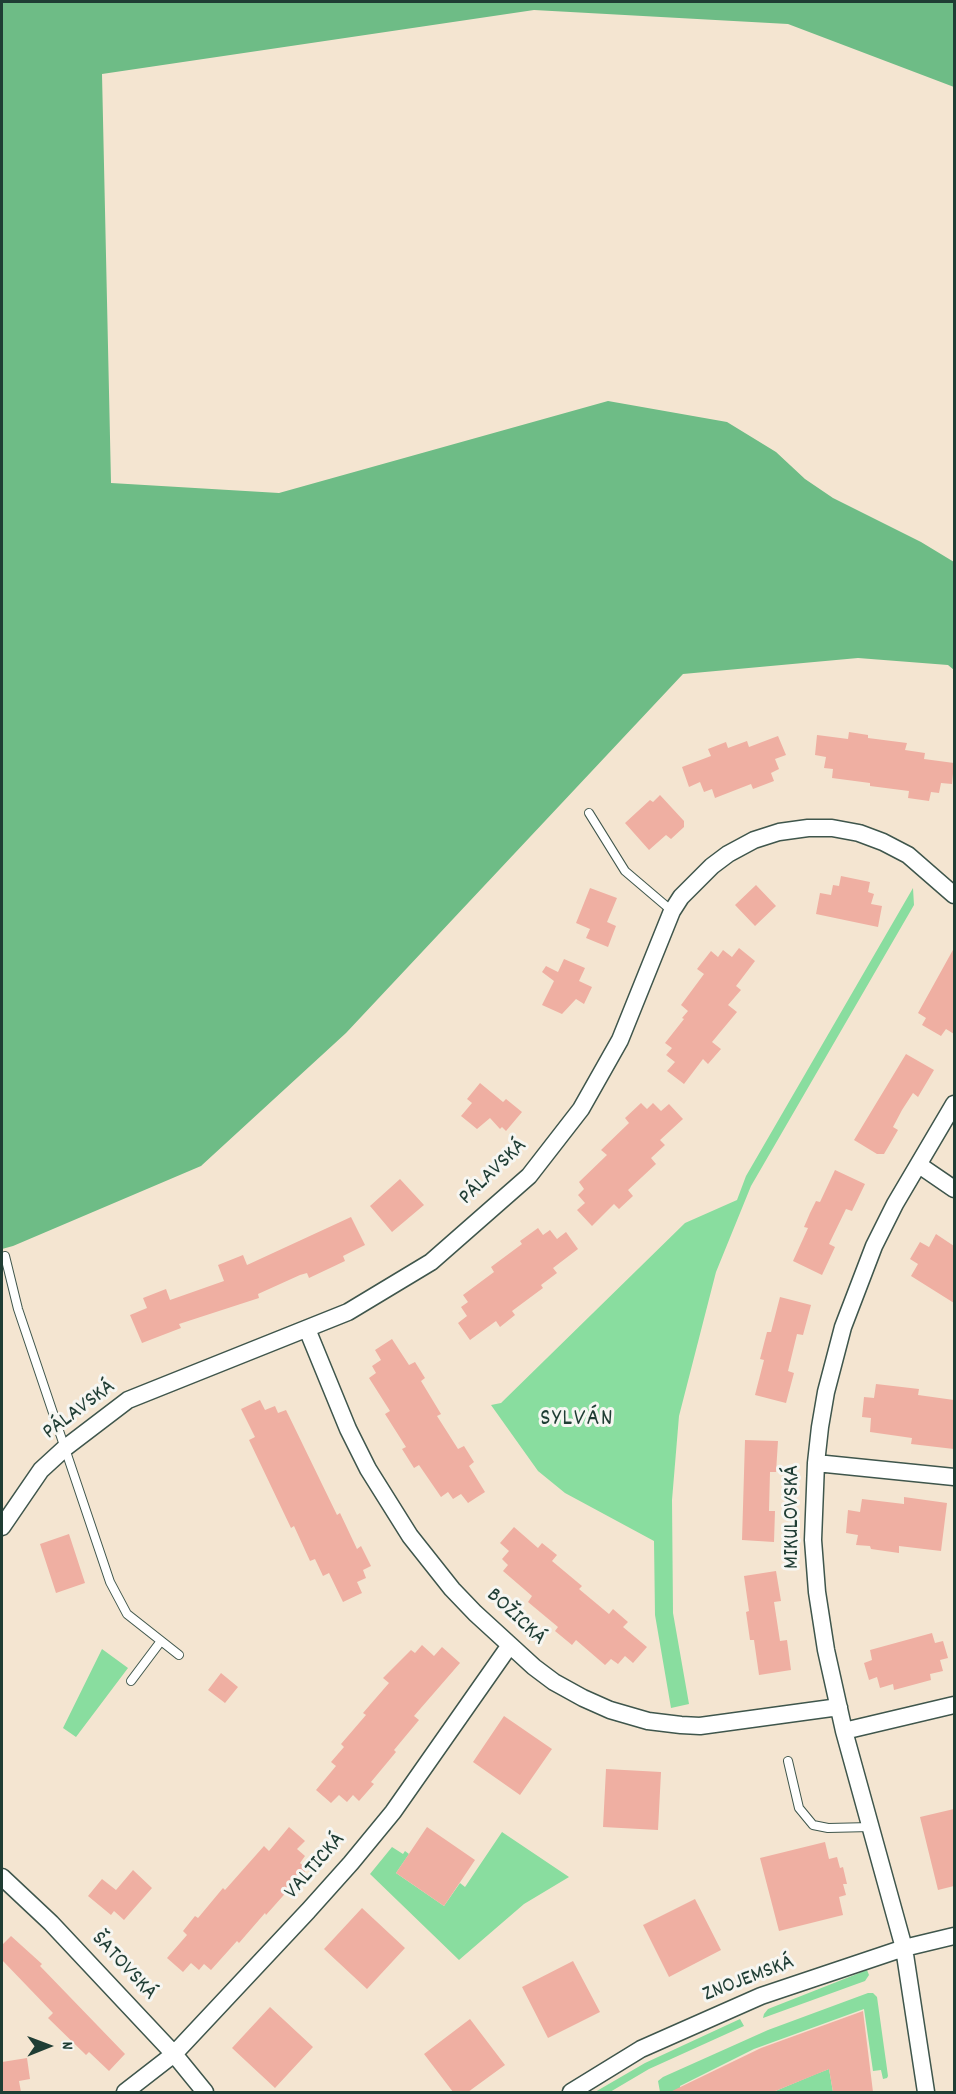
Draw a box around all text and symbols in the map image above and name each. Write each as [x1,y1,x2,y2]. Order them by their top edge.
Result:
street label: PÁLAVSKÁ [455,1134,533,1212]
street label: PÁLAVSKÁ [38,1375,122,1447]
district label: SYLVÁN [540,1407,614,1435]
street label: MIKULOVSKÁ [781,1465,807,1569]
street label: BOŽICKÁ [480,1584,550,1652]
street label: VALTICKÁ [280,1828,352,1906]
street label: ŠATOVSKÁ [85,1927,161,2007]
street label: ZNOJEMSKÁ [700,1951,798,2009]
north arrow [18,2016,78,2076]
text: N [55,2042,78,2050]

